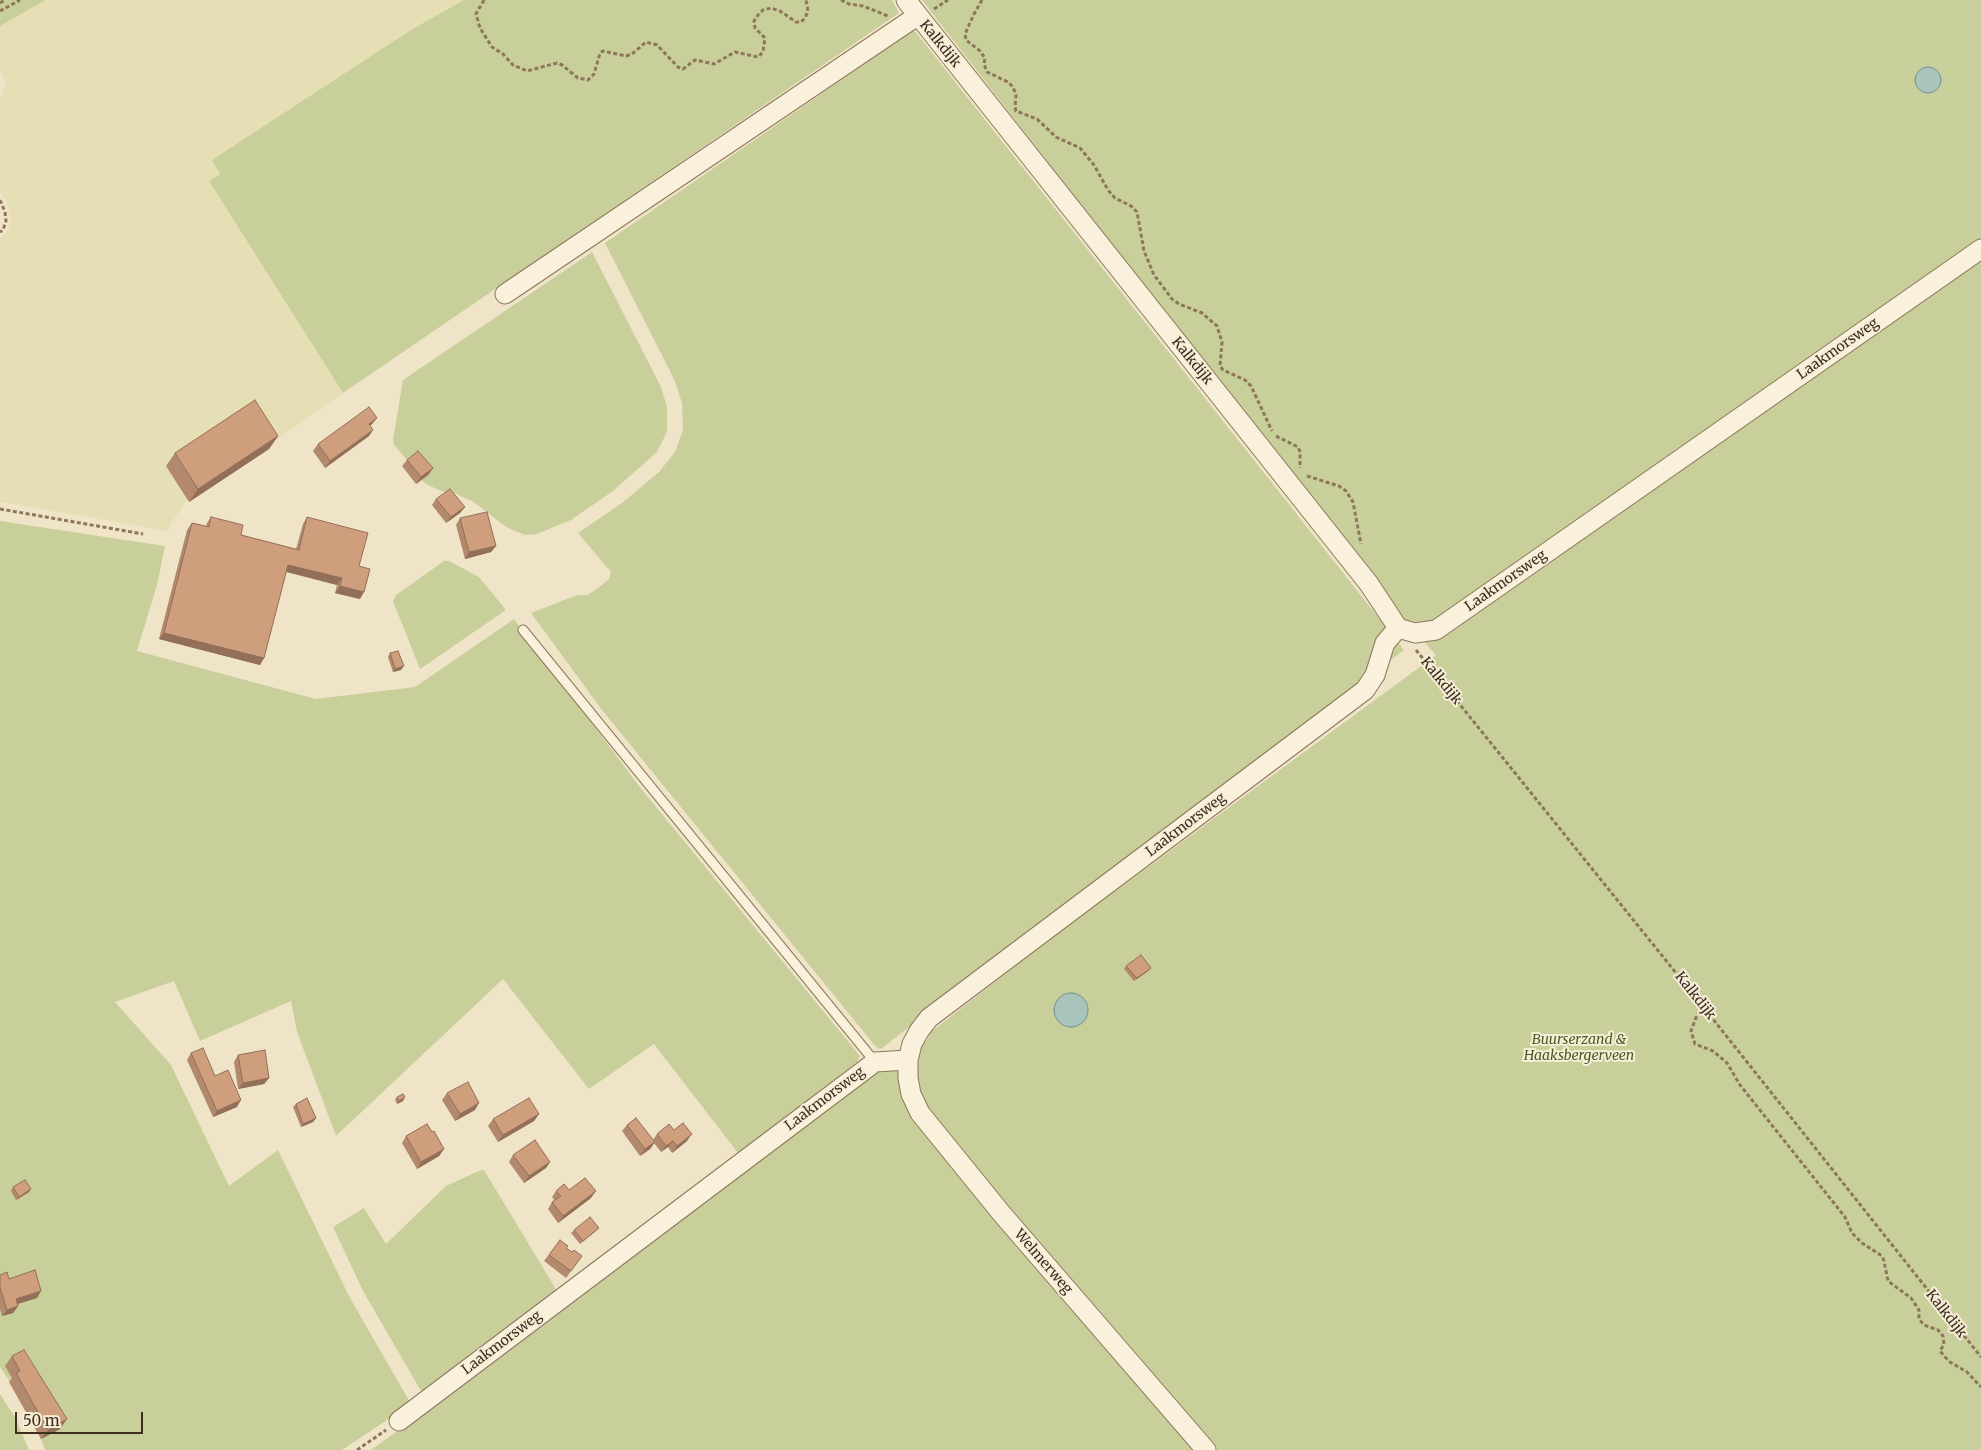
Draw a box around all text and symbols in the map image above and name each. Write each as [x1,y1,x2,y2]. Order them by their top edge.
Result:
street label: Kalkdijk [916,17,964,71]
street label: Laakmorsweg [1794,315,1882,383]
street label: Kalkdijk [1168,334,1216,388]
street label: Laakmorsweg [1462,547,1550,615]
street label: Kalkdijk [1417,654,1465,708]
street label: Laakmorsweg [1143,790,1229,860]
street label: Kalkdijk [1671,969,1719,1023]
park label: Buurserzand & Haaksbergerveen [1524,1032,1634,1064]
street label: Laakmorsweg [782,1064,868,1134]
street label: Welmerweg [1010,1226,1076,1298]
street label: Kalkdijk [1922,1287,1970,1341]
street label: Laakmorsweg [459,1308,545,1378]
scale bar [18,1402,145,1434]
text: 50 m [23,1411,60,1430]

